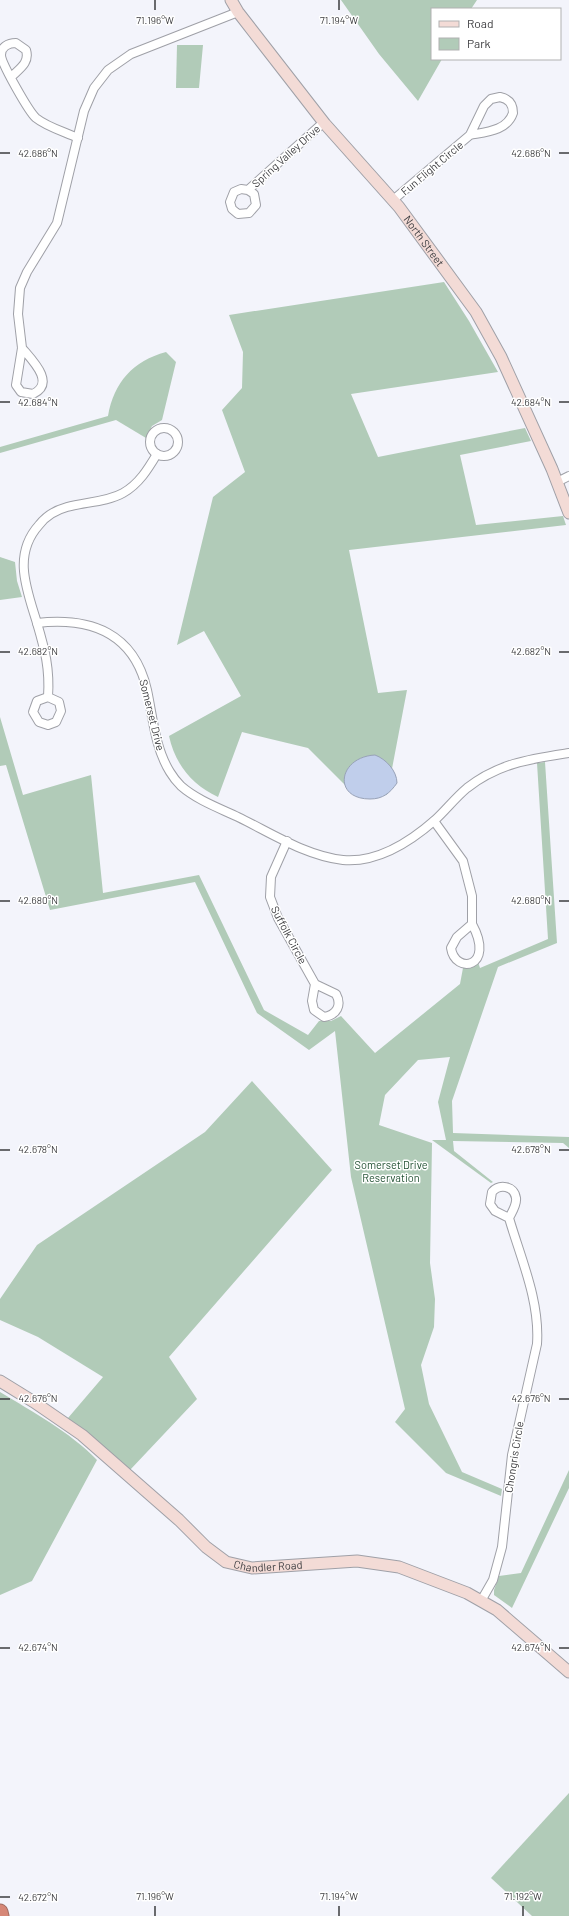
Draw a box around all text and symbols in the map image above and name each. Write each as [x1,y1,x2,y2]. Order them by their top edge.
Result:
legend [431,8,561,60]
text: 71.196°W [136,14,174,26]
text: 71.194°W [320,14,358,26]
text: Road [467,16,494,30]
text: Park [467,36,491,50]
street label: Spring Valley Drive [249,121,323,190]
street label: Fun Flight Circle [398,138,466,197]
text: 42.686°N [18,147,58,159]
text: 42.686°N [511,147,551,159]
street label: North Street [401,213,447,269]
text: 42.684°N [18,396,58,408]
text: 42.684°N [511,396,551,408]
text: 42.682°N [18,645,58,657]
text: 42.682°N [511,645,551,657]
street label: Somerset Drive [137,678,168,752]
text: 42.680°N [18,894,58,906]
text: 42.680°N [511,894,551,906]
street label: Suffolk Circle [269,904,310,966]
text: 42.678°N [18,1143,58,1155]
text: 42.678°N [511,1143,551,1155]
park label: Somerset Drive Reservation [354,1158,428,1184]
text: 42.676°N [18,1392,58,1404]
text: 42.676°N [511,1392,551,1404]
street label: Chongris Circle [501,1420,526,1494]
street label: Chandler Road [233,1557,303,1574]
text: 42.674°N [18,1641,58,1653]
text: 42.674°N [511,1641,551,1653]
text: 71.196°W [136,1890,174,1902]
text: 71.194°W [320,1890,358,1902]
text: 71.192°W [504,1890,542,1902]
text: 42.672°N [18,1891,58,1903]

